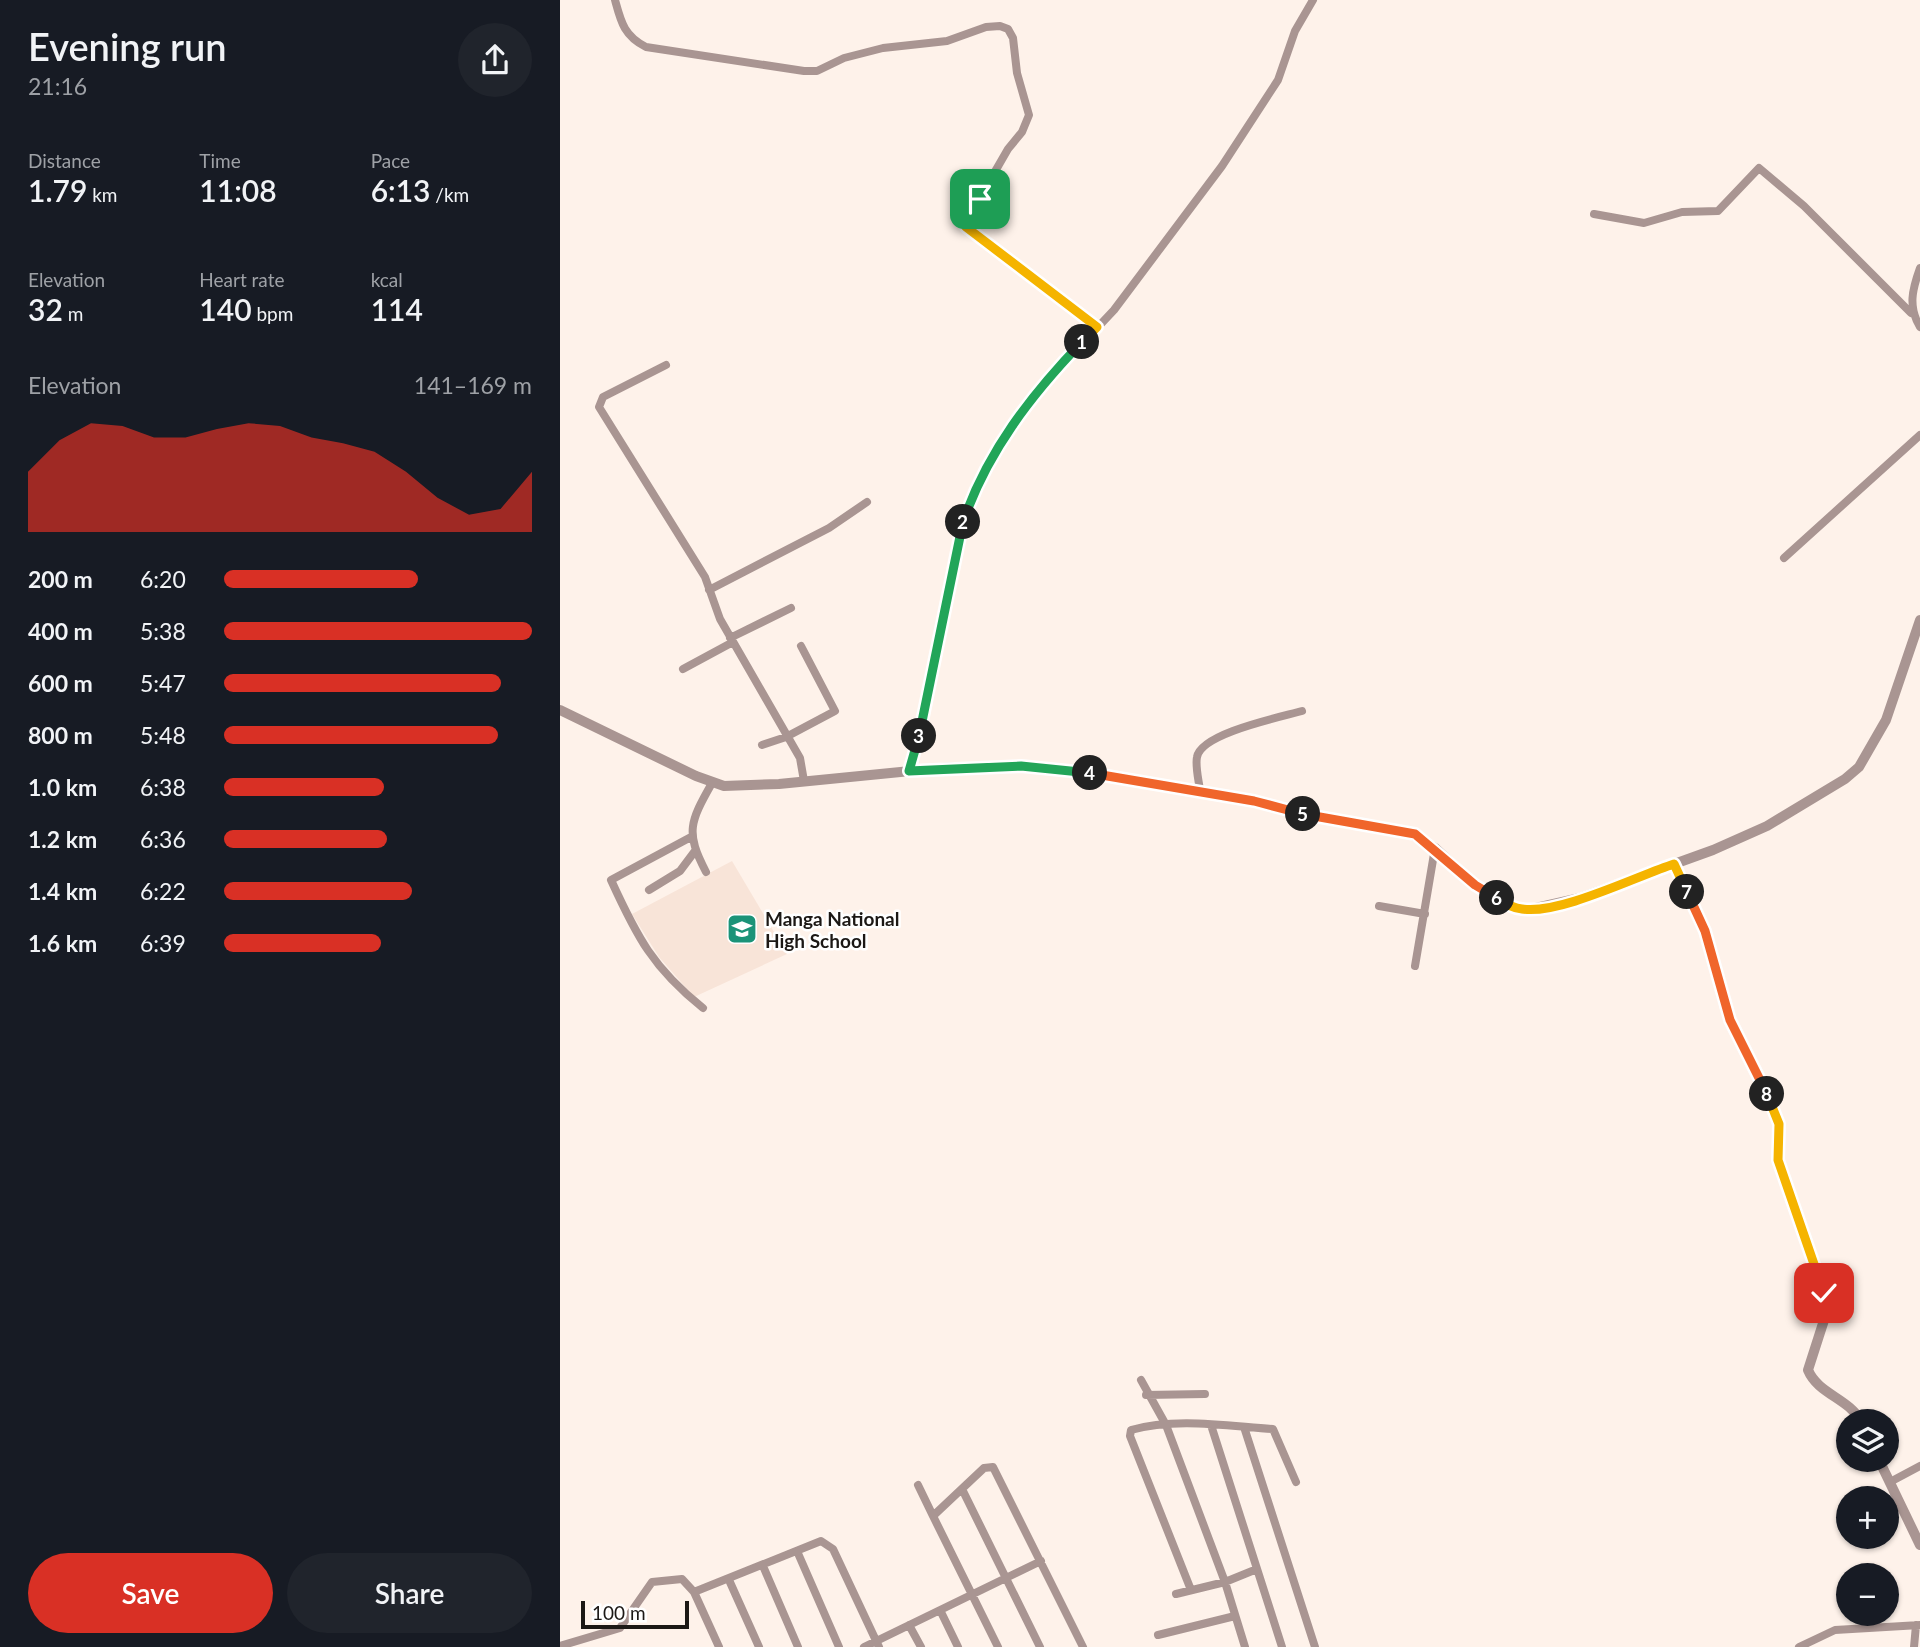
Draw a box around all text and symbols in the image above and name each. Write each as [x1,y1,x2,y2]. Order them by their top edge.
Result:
text: Evening run [28,23,227,69]
button: share [458,23,532,97]
text: 21:16 [28,72,87,100]
text: Distance [28,149,101,172]
text: Time [199,149,241,172]
text: Pace [371,149,410,172]
pin [950,169,1010,229]
text: 1.79 [28,172,87,208]
text: 11:08 [199,172,277,208]
text: 6:13 [371,172,430,208]
icon: arrive [961,180,999,218]
text: km [87,183,117,206]
text: /km [430,183,469,206]
text: Elevation [28,268,105,291]
text: Heart rate [199,268,285,291]
text: kcal [371,268,403,291]
text: 32 [28,291,63,327]
text: 140 [199,291,252,327]
text: 114 [371,291,423,327]
text: m [63,302,83,325]
text: bpm [252,302,293,325]
pin: 1 [1064,324,1100,360]
text: 1 [1076,330,1087,353]
text: Elevation [28,371,121,399]
text: 141–169 m [414,371,532,399]
pin: 2 [946,504,980,540]
text: 2 [957,510,968,533]
text: 200 m [28,565,93,593]
text: 6:20 [140,565,186,593]
text: 400 m [28,617,93,645]
text: 5:38 [140,617,186,645]
text: 600 m [28,669,93,697]
text: 5:47 [140,669,186,697]
pin: 3 [902,718,936,754]
text: 800 m [28,721,93,749]
text: 5:48 [140,721,186,749]
text: 3 [913,724,924,747]
pin: 4 [1072,756,1108,790]
text: 4 [1084,761,1095,784]
text: 1.0 km [28,773,97,801]
text: 6:38 [140,773,186,801]
pin: 5 [1286,796,1320,832]
text: 5 [1297,802,1308,825]
text: 1.2 km [28,825,97,853]
text: 6:36 [140,825,186,853]
pin: 7 [1670,874,1704,910]
text: 1.4 km [28,877,97,905]
text: 6:22 [140,877,186,905]
pin: 6 [1480,880,1514,916]
text: 7 [1681,880,1692,903]
text: 6 [1491,886,1502,909]
place label: Manga National High School [765,907,899,952]
school or university icon: Manga National High School [725,912,759,946]
text: 1.6 km [28,929,97,957]
text: 6:39 [140,929,186,957]
pin: 8 [1750,1076,1784,1112]
text: 8 [1761,1082,1772,1105]
pin [1794,1263,1854,1323]
icon: check [1805,1274,1843,1312]
map controls [1836,1409,1899,1626]
button: layers [1836,1409,1899,1472]
button: + [1836,1486,1899,1549]
button: Save [28,1553,273,1633]
button: Share [287,1553,532,1633]
button: − [1836,1563,1899,1626]
scale bar [581,1598,690,1630]
text: 100 m [592,1601,646,1624]

